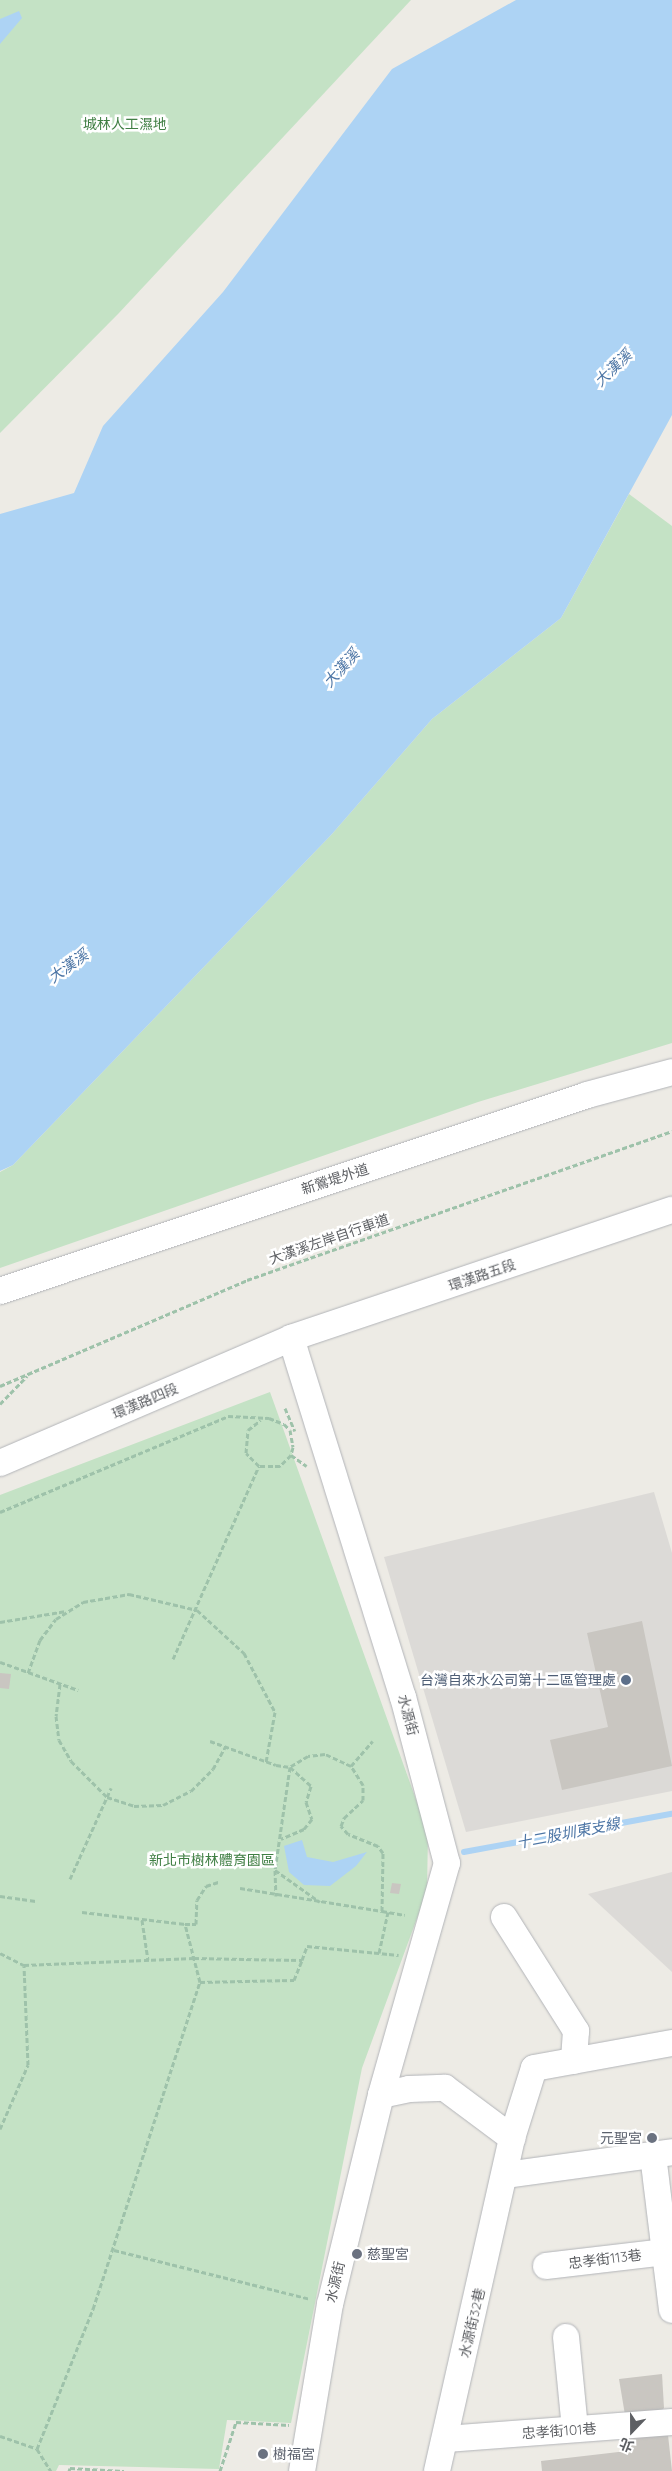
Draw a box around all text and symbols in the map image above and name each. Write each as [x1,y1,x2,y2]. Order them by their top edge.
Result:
park label: 城林人工濕地 [83,116,167,132]
water label: 大漢溪 [591,346,635,390]
water label: 大漢溪 [319,645,363,691]
water label: 大漢溪 [45,945,91,987]
street label: 新鶯堤外道 [299,1160,371,1198]
street label: 大漢溪左岸自行車道 [267,1211,391,1267]
street label: 環漢路五段 [446,1256,518,1294]
street label: 環漢路四段 [110,1380,180,1422]
place label: 台灣自來水公司第十二區管理處 [420,1672,616,1688]
marker: 台灣自來水公司第十二區管理處 [620,1674,632,1686]
street label: 水源街 [394,1693,422,1737]
water label: 十二股圳東支線 [515,1814,621,1852]
park label: 新北市樹林體育園區 [149,1852,275,1868]
place label: 元聖宮 [600,2130,642,2146]
marker: 元聖宮 [646,2132,658,2144]
place label: 慈聖宮 [367,2246,409,2262]
street label: 忠孝街113巷 [567,2246,643,2272]
marker: 慈聖宮 [351,2248,363,2260]
street label: 水源街 [322,2260,348,2304]
street label: 水源街32巷 [456,2286,488,2360]
north arrow [607,2406,657,2456]
street label: 忠孝街101巷 [521,2420,597,2442]
text: 北 [617,2434,636,2456]
place label: 樹福宮 [273,2446,315,2462]
marker: 樹福宮 [257,2448,269,2460]

